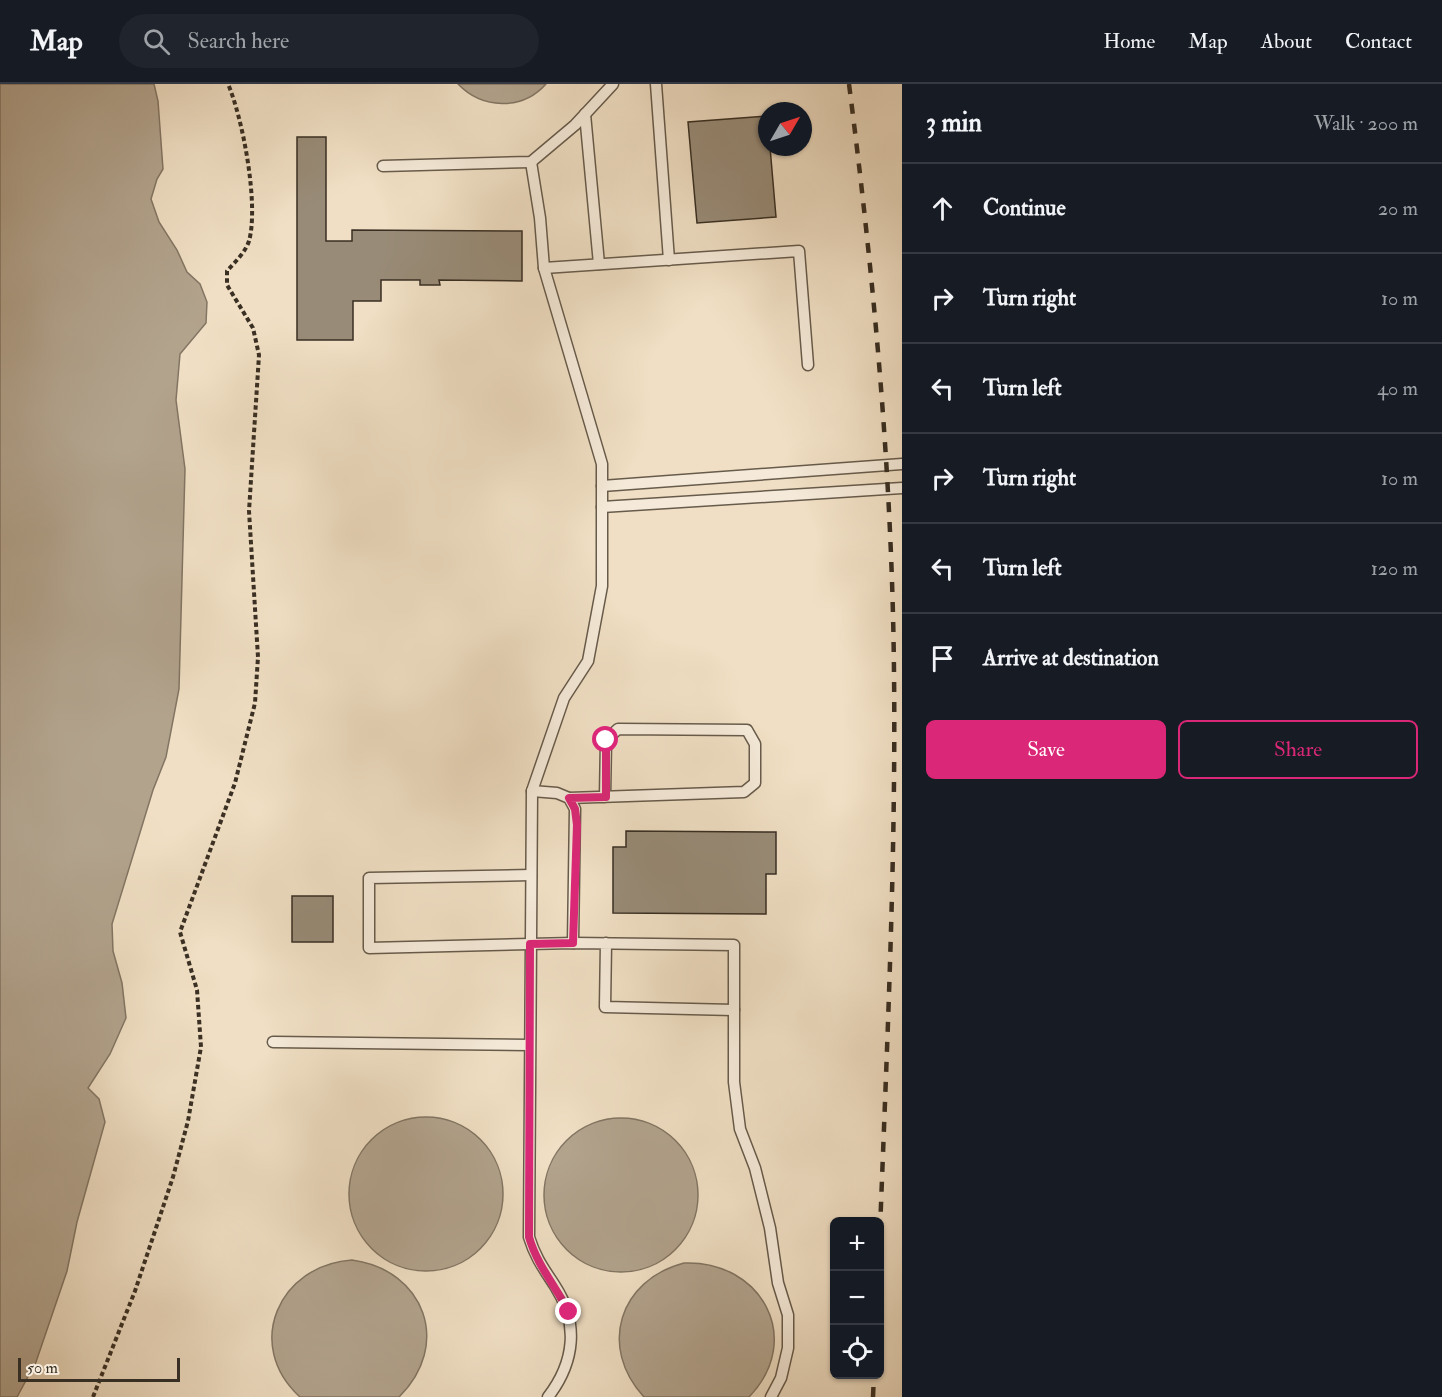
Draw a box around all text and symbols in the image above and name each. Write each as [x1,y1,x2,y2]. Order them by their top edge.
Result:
search box [119,14,539,68]
text: Map [30,24,83,59]
icon: search [140,25,173,58]
text: Search here [188,27,289,55]
text: Home [1103,28,1155,55]
text: Map [1188,28,1228,55]
text: About [1261,28,1312,55]
text: Contact [1345,28,1412,55]
north arrow [758,102,812,156]
text: 3 min [926,107,982,139]
text: Walk · 200 m [1314,111,1418,136]
icon: ahead [926,192,959,225]
text: Continue [983,194,1066,222]
text: 20 m [1378,196,1418,221]
icon: right [926,282,959,315]
text: Turn right [983,284,1076,312]
text: 10 m [1381,286,1418,311]
icon: left [926,372,959,405]
text: Turn left [983,374,1062,402]
text: 40 m [1377,376,1418,401]
icon: right [926,462,959,495]
text: Turn right [983,464,1076,492]
text: 10 m [1381,466,1418,491]
icon: left [926,552,959,585]
text: Turn left [983,554,1062,582]
text: 120 m [1371,556,1418,581]
icon: arrive [926,642,959,675]
text: Arrive at destination [983,644,1159,672]
button: Save [926,720,1166,779]
button: Share [1178,720,1418,779]
route start [592,726,618,752]
map controls [830,1217,884,1379]
button: + [830,1217,884,1271]
button: − [830,1271,884,1325]
route end [555,1298,581,1324]
button: locate [830,1325,884,1379]
scale bar [18,1355,180,1382]
text: 50 m [27,1358,58,1378]

